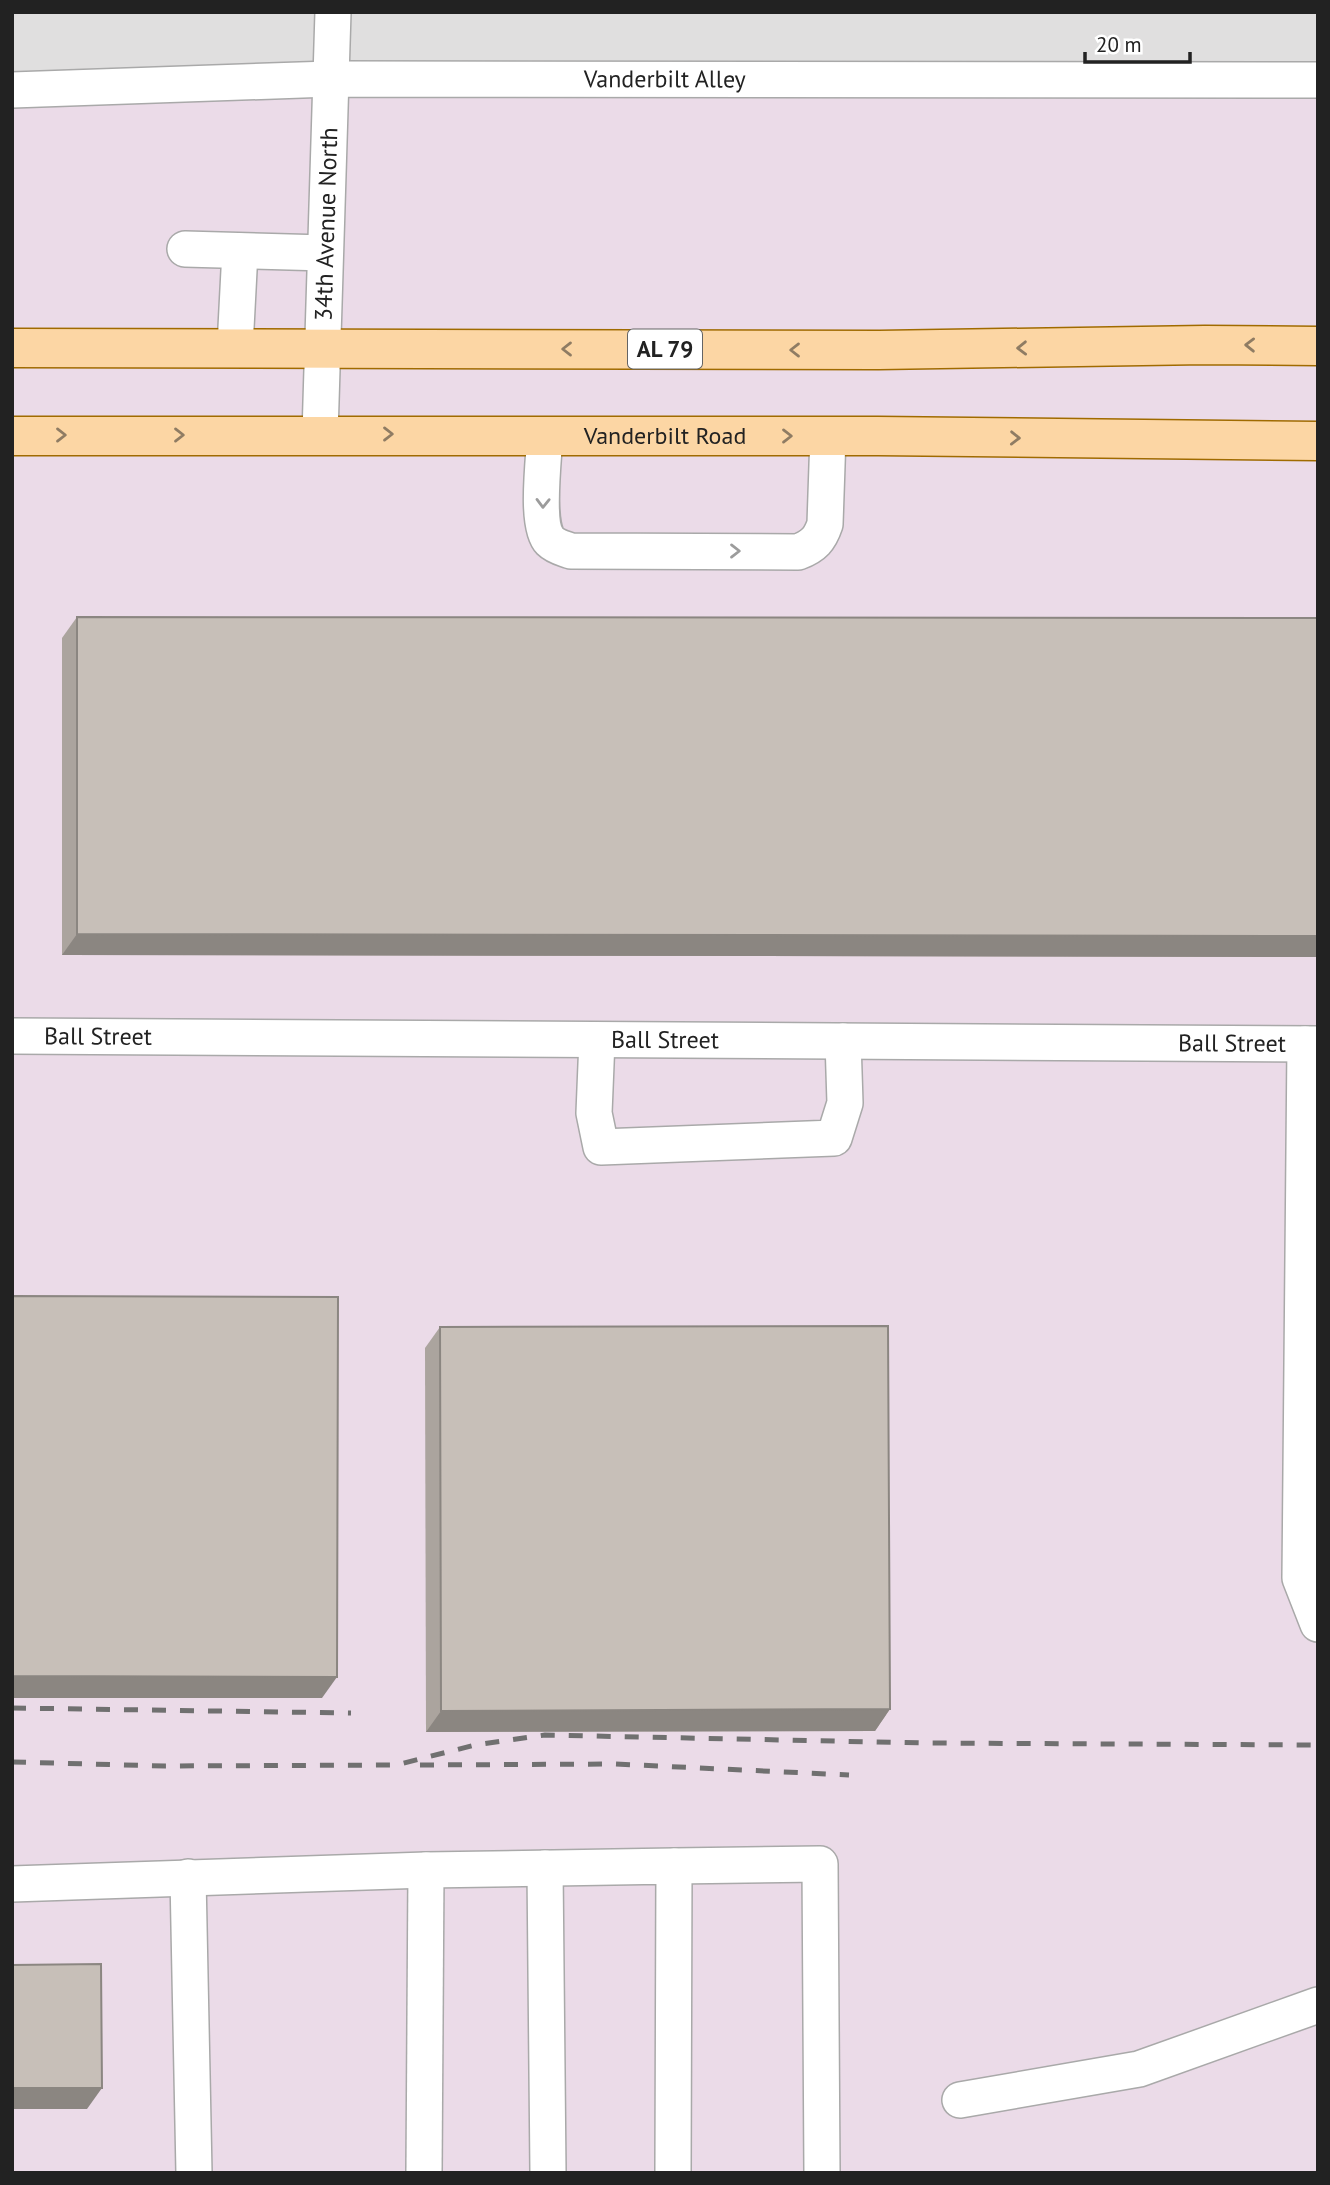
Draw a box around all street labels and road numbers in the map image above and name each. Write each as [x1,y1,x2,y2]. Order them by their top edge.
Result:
street label: Vanderbilt Alley [583,63,746,94]
street label: 34th Avenue North [307,127,344,321]
road number: AL 79 [628,330,702,368]
street label: Vanderbilt Road [583,420,746,451]
street label: Ball Street [44,1020,152,1052]
street label: Ball Street [611,1024,719,1055]
street label: Ball Street [1178,1027,1286,1059]

